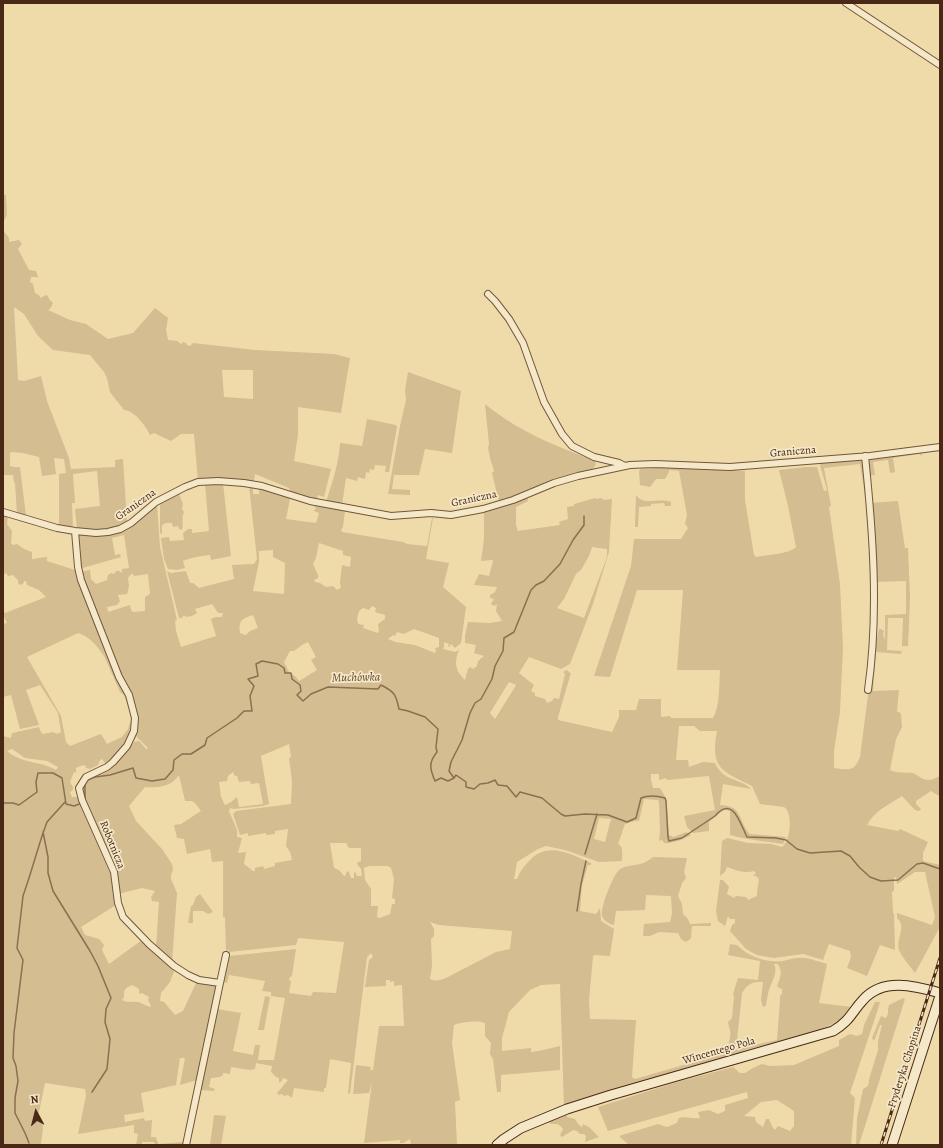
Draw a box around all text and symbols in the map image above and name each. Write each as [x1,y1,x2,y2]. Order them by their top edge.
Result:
street label: Graniczna [769,443,817,461]
street label: Graniczna [113,486,159,524]
street label: Graniczna [450,488,498,510]
water label: Muchówka [332,670,380,686]
street label: Robotnicza [96,819,128,871]
street label: Fryderyka Chopina [886,1024,924,1110]
street label: Wincentego Pola [681,1034,757,1068]
north arrow [16,1092,56,1132]
text: N [30,1092,39,1108]

